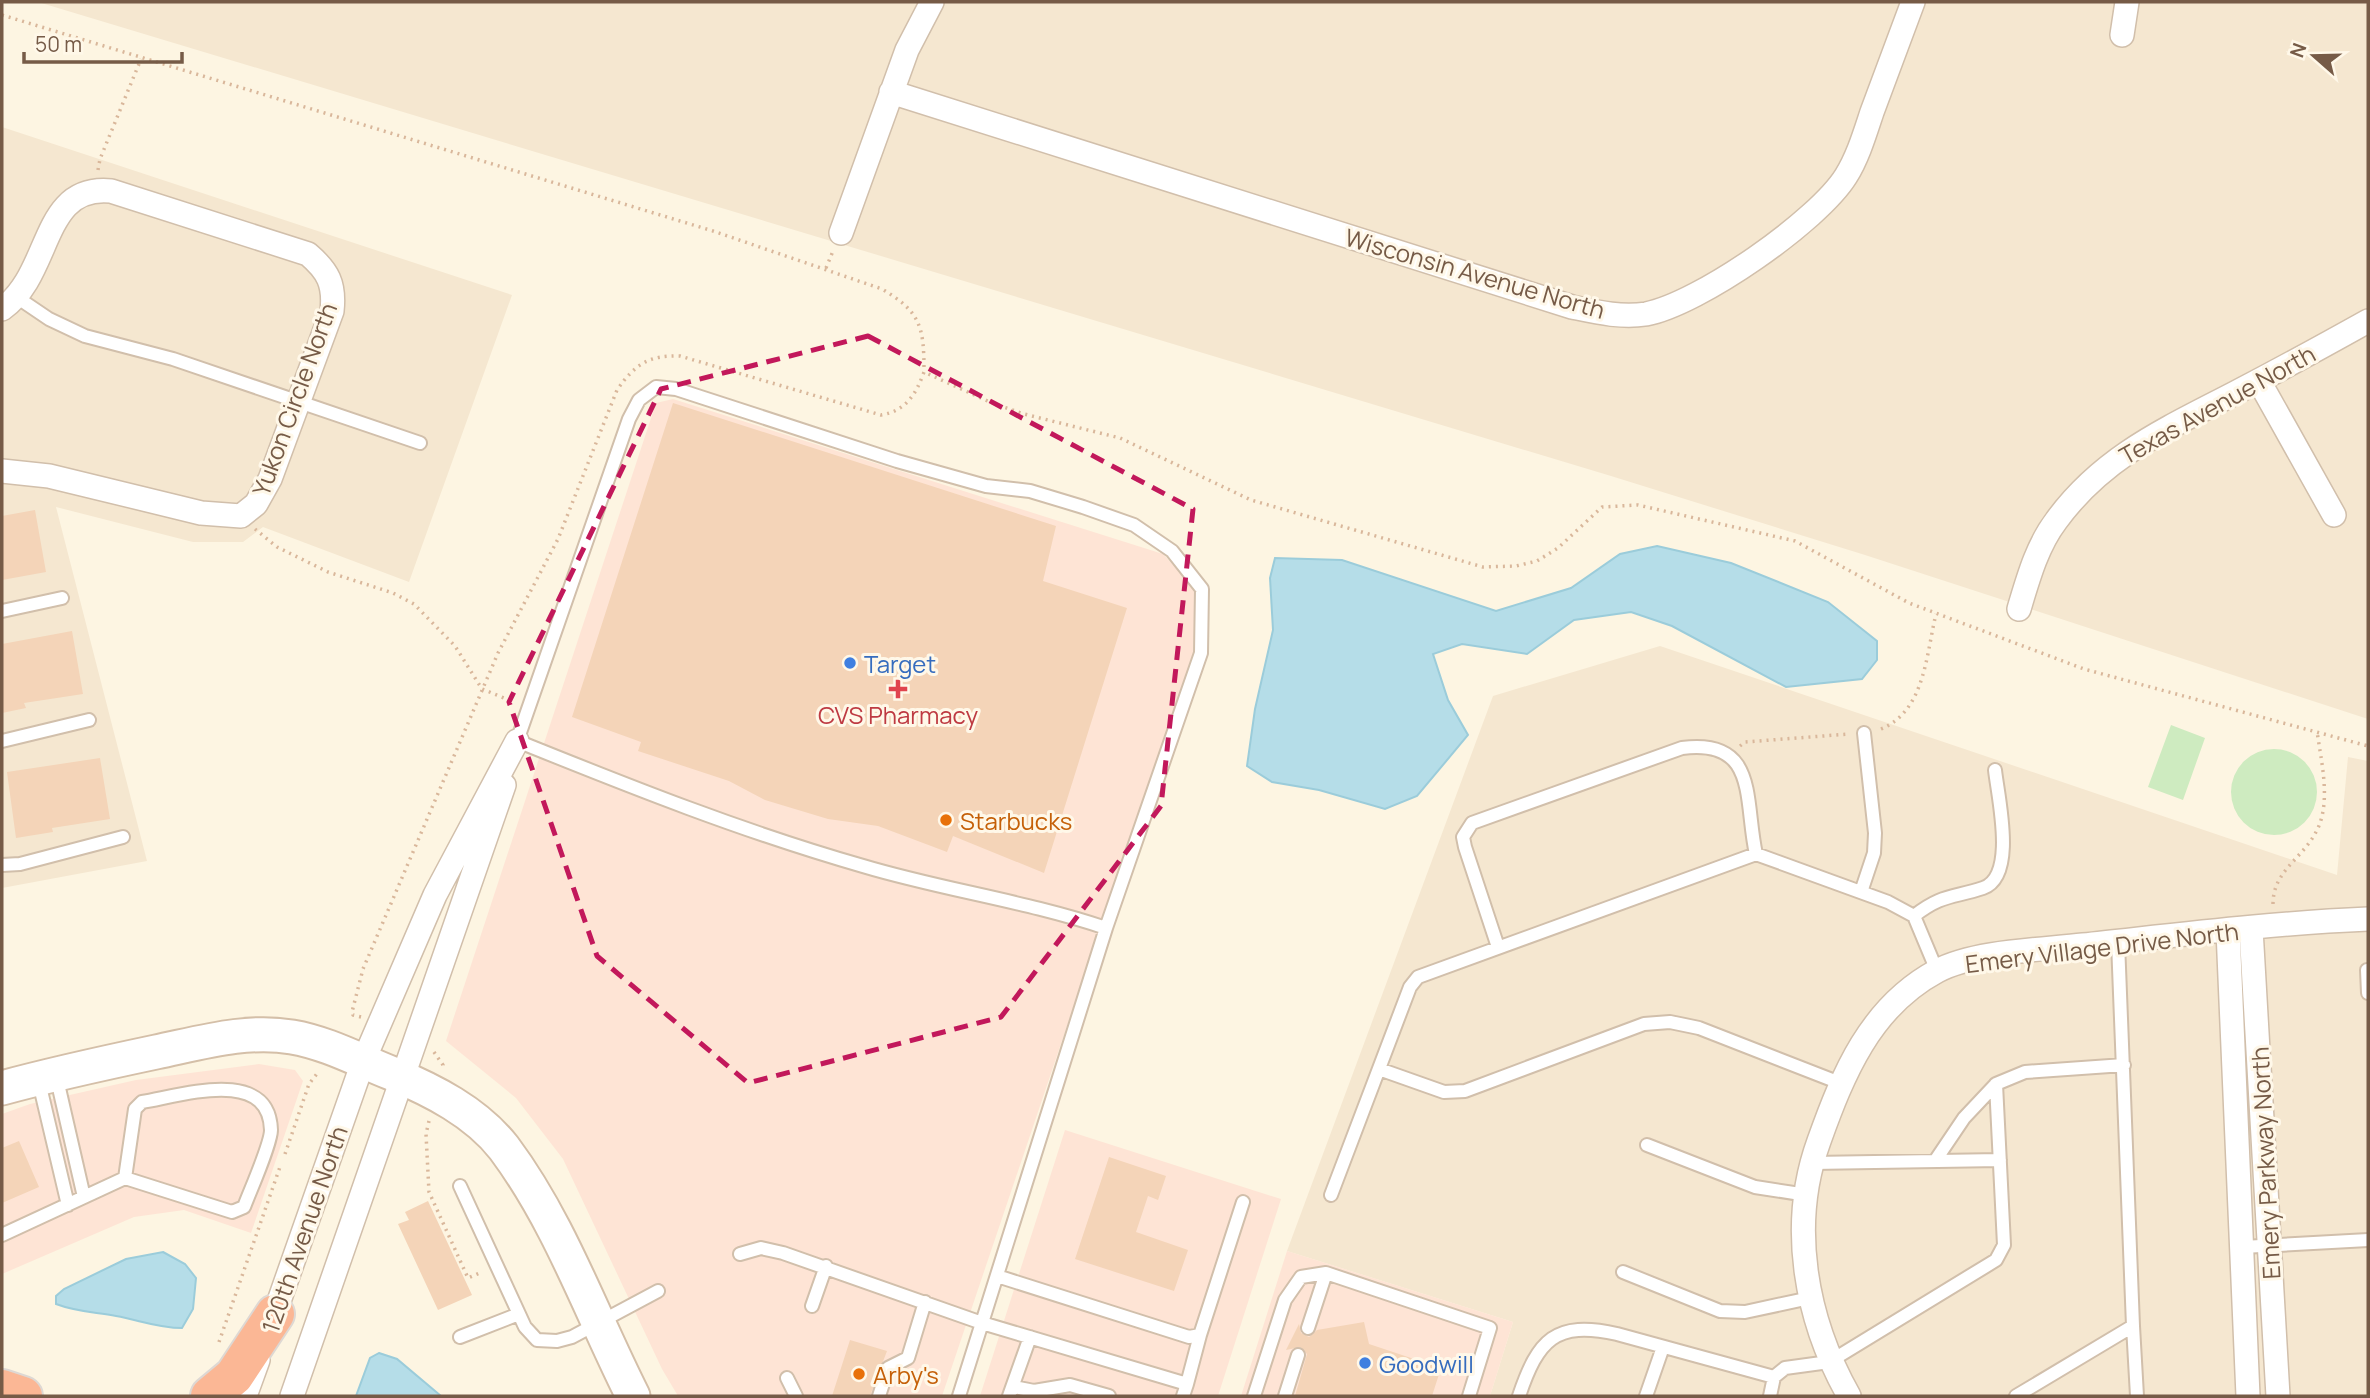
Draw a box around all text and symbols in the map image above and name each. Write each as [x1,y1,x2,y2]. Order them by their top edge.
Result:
scale bar [24,21,182,65]
north arrow [2279,21,2349,91]
text: 50 m [35,30,82,58]
text: N [2283,39,2313,61]
street label: Wisconsin Avenue North [1341,220,1609,326]
street label: Yukon Circle North [244,298,344,500]
street label: Texas Avenue North [2113,336,2321,472]
place label: Target [864,647,936,680]
marker: Target [842,655,858,671]
marker: CVS Pharmacy [890,681,906,697]
place label: CVS Pharmacy [818,698,978,731]
place label: Starbucks [960,804,1072,837]
marker: Starbucks [938,812,954,828]
street label: Emery Village Drive North [1963,914,2241,980]
street label: Emery Parkway North [2242,1046,2288,1280]
street label: 120th Avenue North [253,1121,355,1337]
place label: Goodwill [1379,1347,1474,1380]
marker: Goodwill [1357,1355,1373,1371]
place label: Arby's [873,1358,939,1391]
marker: Arby's [851,1366,867,1382]

